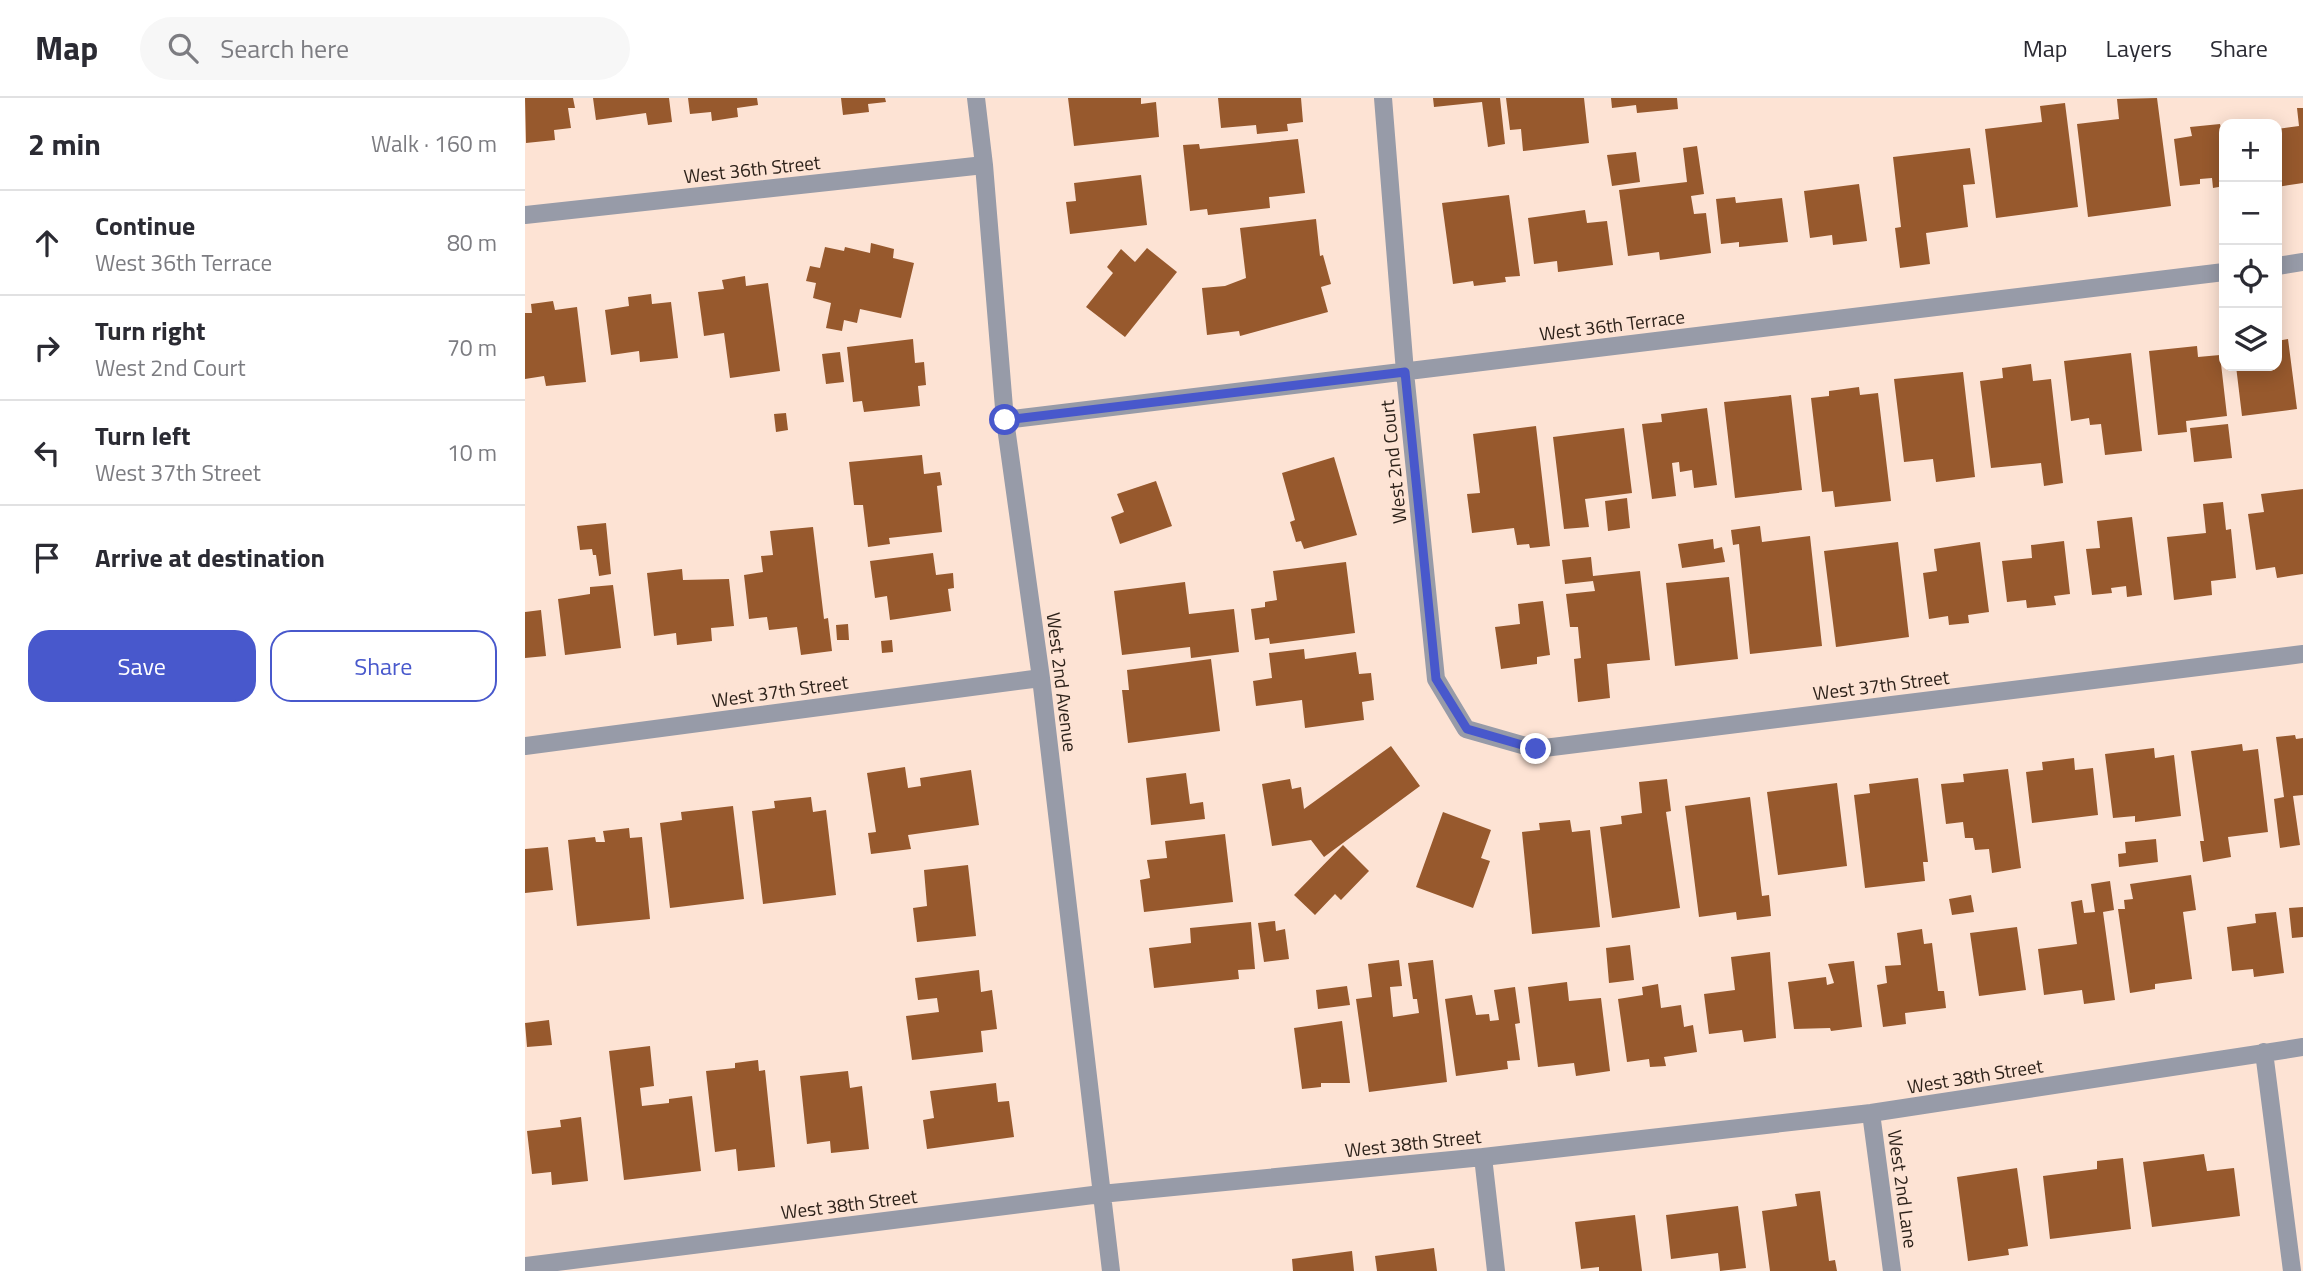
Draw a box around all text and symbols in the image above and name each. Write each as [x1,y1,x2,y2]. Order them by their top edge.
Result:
search box [140,17,630,80]
text: Map [35,23,98,73]
icon: search [164,29,202,67]
text: Search here [220,29,349,68]
text: Map [2023,30,2068,66]
text: Layers [2106,30,2172,66]
text: Share [2210,30,2268,66]
map controls [2219,119,2282,371]
button: + [2219,119,2282,182]
text: 2 min [28,121,101,167]
text: Walk · 160 m [371,126,497,161]
street label: West 36th Street [682,147,822,190]
button: − [2219,182,2282,245]
text: Continue [95,206,195,245]
icon: ahead [28,224,66,262]
text: 80 m [447,225,497,260]
text: West 36th Terrace [95,245,272,280]
button: locate [2219,245,2282,308]
street label: West 36th Terrace [1538,301,1686,348]
button: layers [2219,308,2282,371]
text: Turn right [95,311,206,350]
icon: right [28,329,66,367]
text: 70 m [447,330,497,365]
text: West 2nd Court [95,350,246,385]
street label: West 2nd Court [1372,398,1413,525]
route start [989,404,1020,435]
text: Turn left [95,416,190,455]
icon: left [28,434,66,472]
text: 10 m [447,435,497,470]
text: West 37th Street [95,455,261,490]
text: Arrive at destination [95,538,325,577]
icon: arrive [28,539,66,577]
street label: West 2nd Avenue [1040,611,1085,753]
button: Save [28,630,256,702]
button: Share [270,630,497,702]
street label: West 37th Street [1811,662,1951,707]
street label: West 37th Street [710,667,850,714]
route end [1520,733,1551,764]
street label: West 38th Street [1905,1050,2045,1101]
street label: West 38th Street [1343,1121,1483,1164]
street label: West 2nd Lane [1881,1128,1926,1250]
street label: West 38th Street [779,1181,919,1226]

